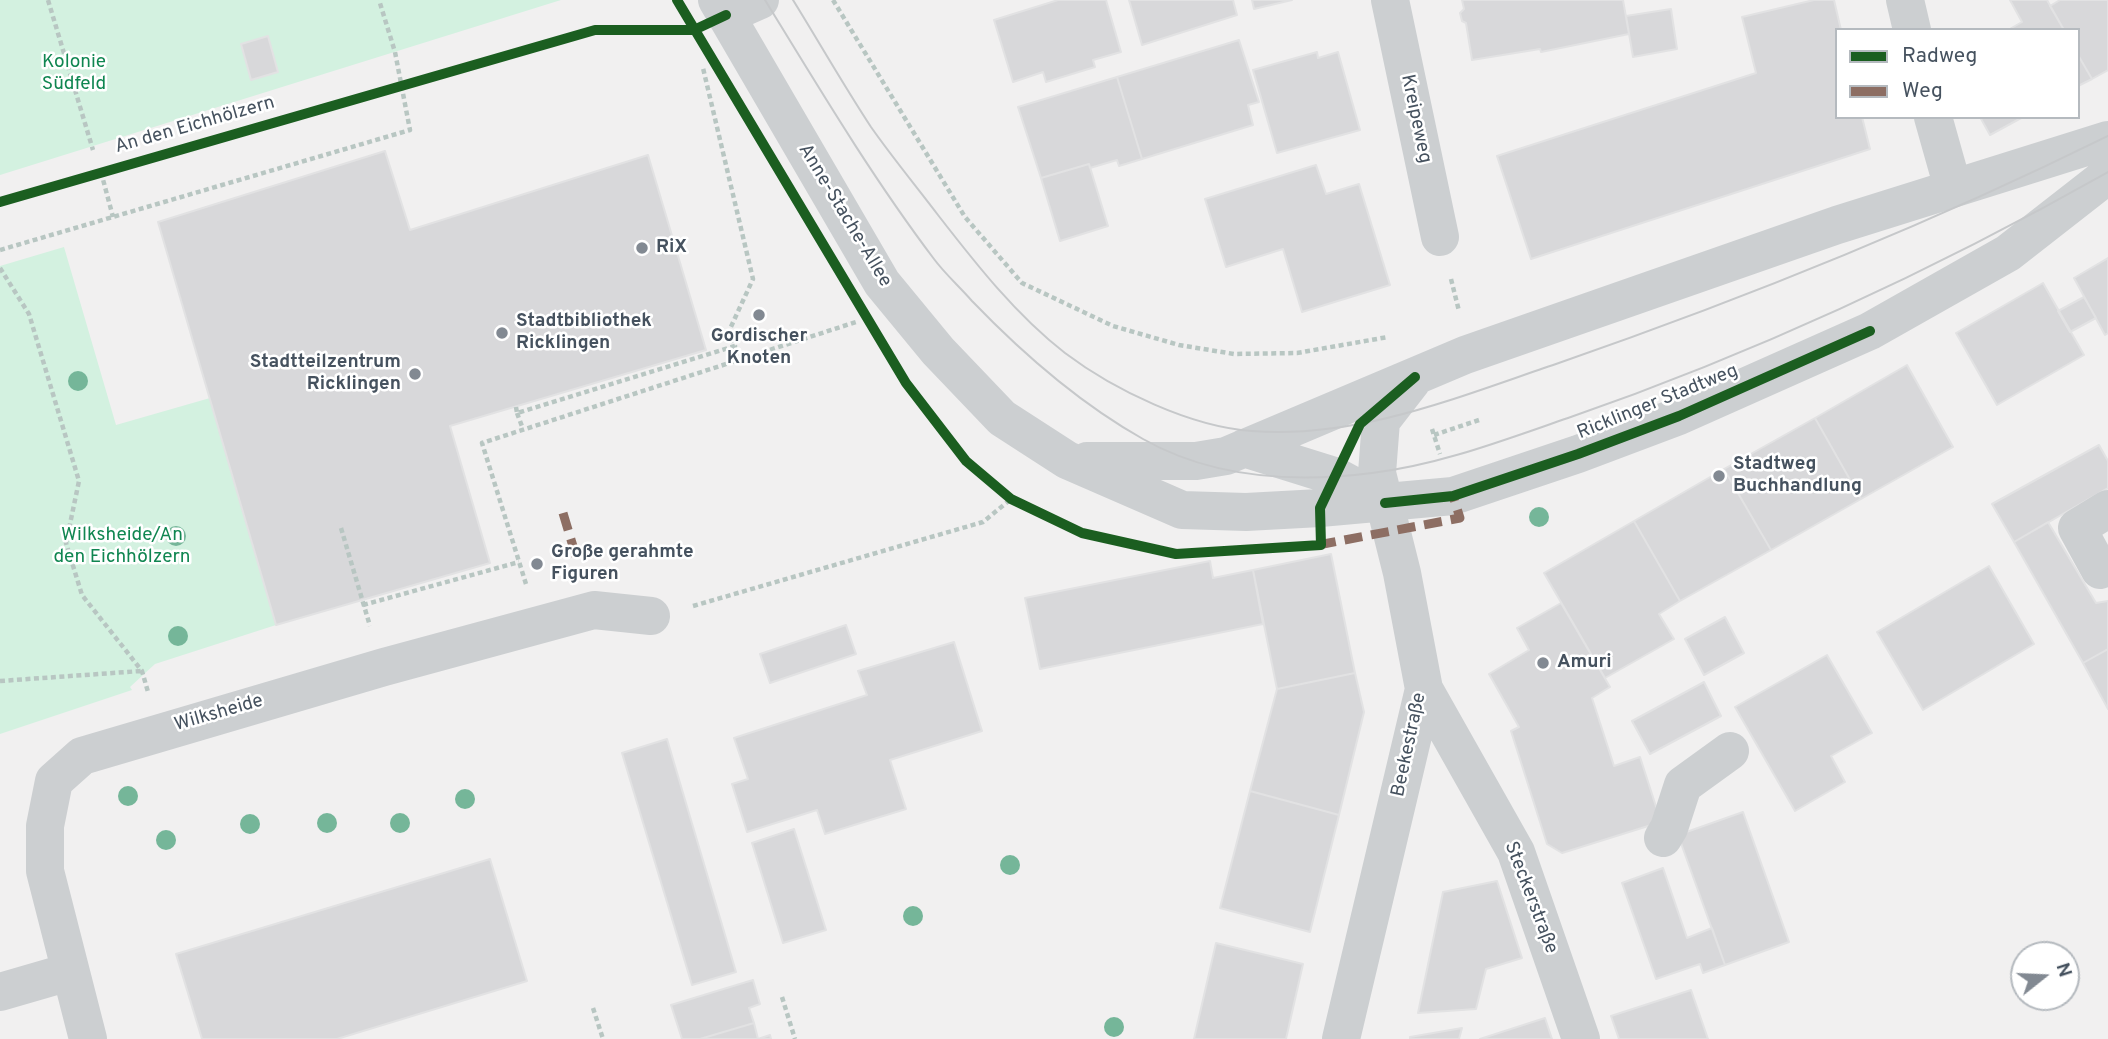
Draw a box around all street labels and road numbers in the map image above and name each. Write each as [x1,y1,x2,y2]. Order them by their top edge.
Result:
street label: Kreipeweg [1394,73,1436,165]
street label: An den Eichhölzern [112,92,278,160]
street label: Anne-Stache-Allee [792,140,896,292]
street label: Ricklinger Stadtweg [1574,360,1742,446]
street label: Wilksheide [172,690,266,738]
street label: Beekestraße [1388,691,1432,799]
street label: Steckerstraße [1498,839,1562,957]

